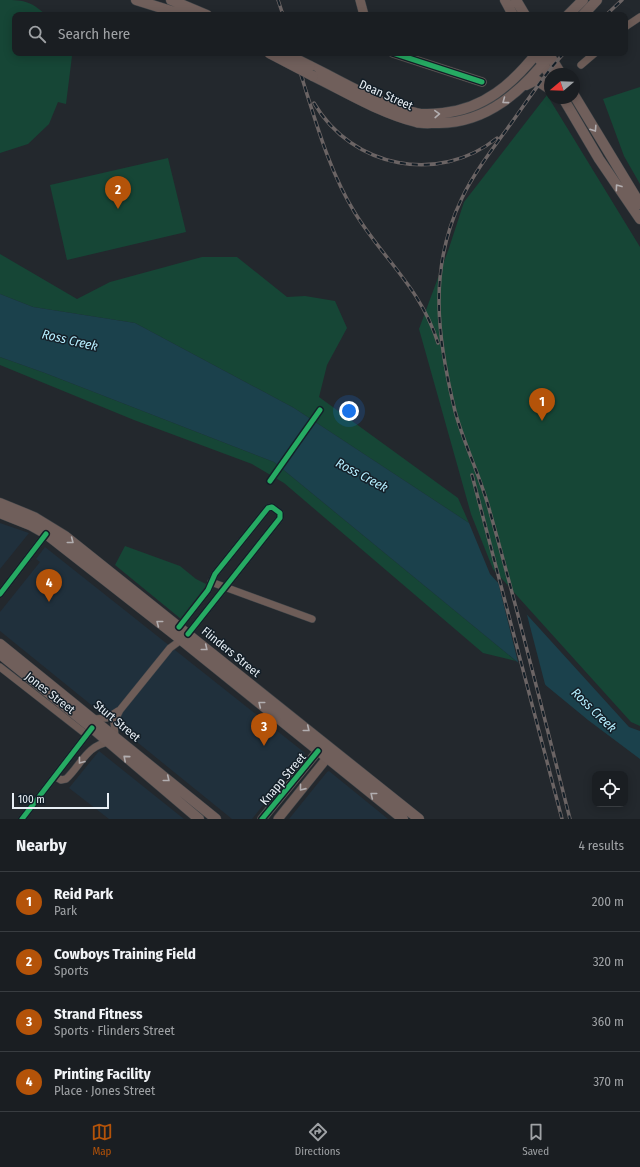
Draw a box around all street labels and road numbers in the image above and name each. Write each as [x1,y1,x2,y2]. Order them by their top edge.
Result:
street label: Dean Street [357,77,415,113]
street label: Flinders Street [199,624,263,680]
street label: Jones Street [22,669,78,717]
street label: Sturt Street [91,697,143,745]
street label: Knapp Street [257,750,309,808]

